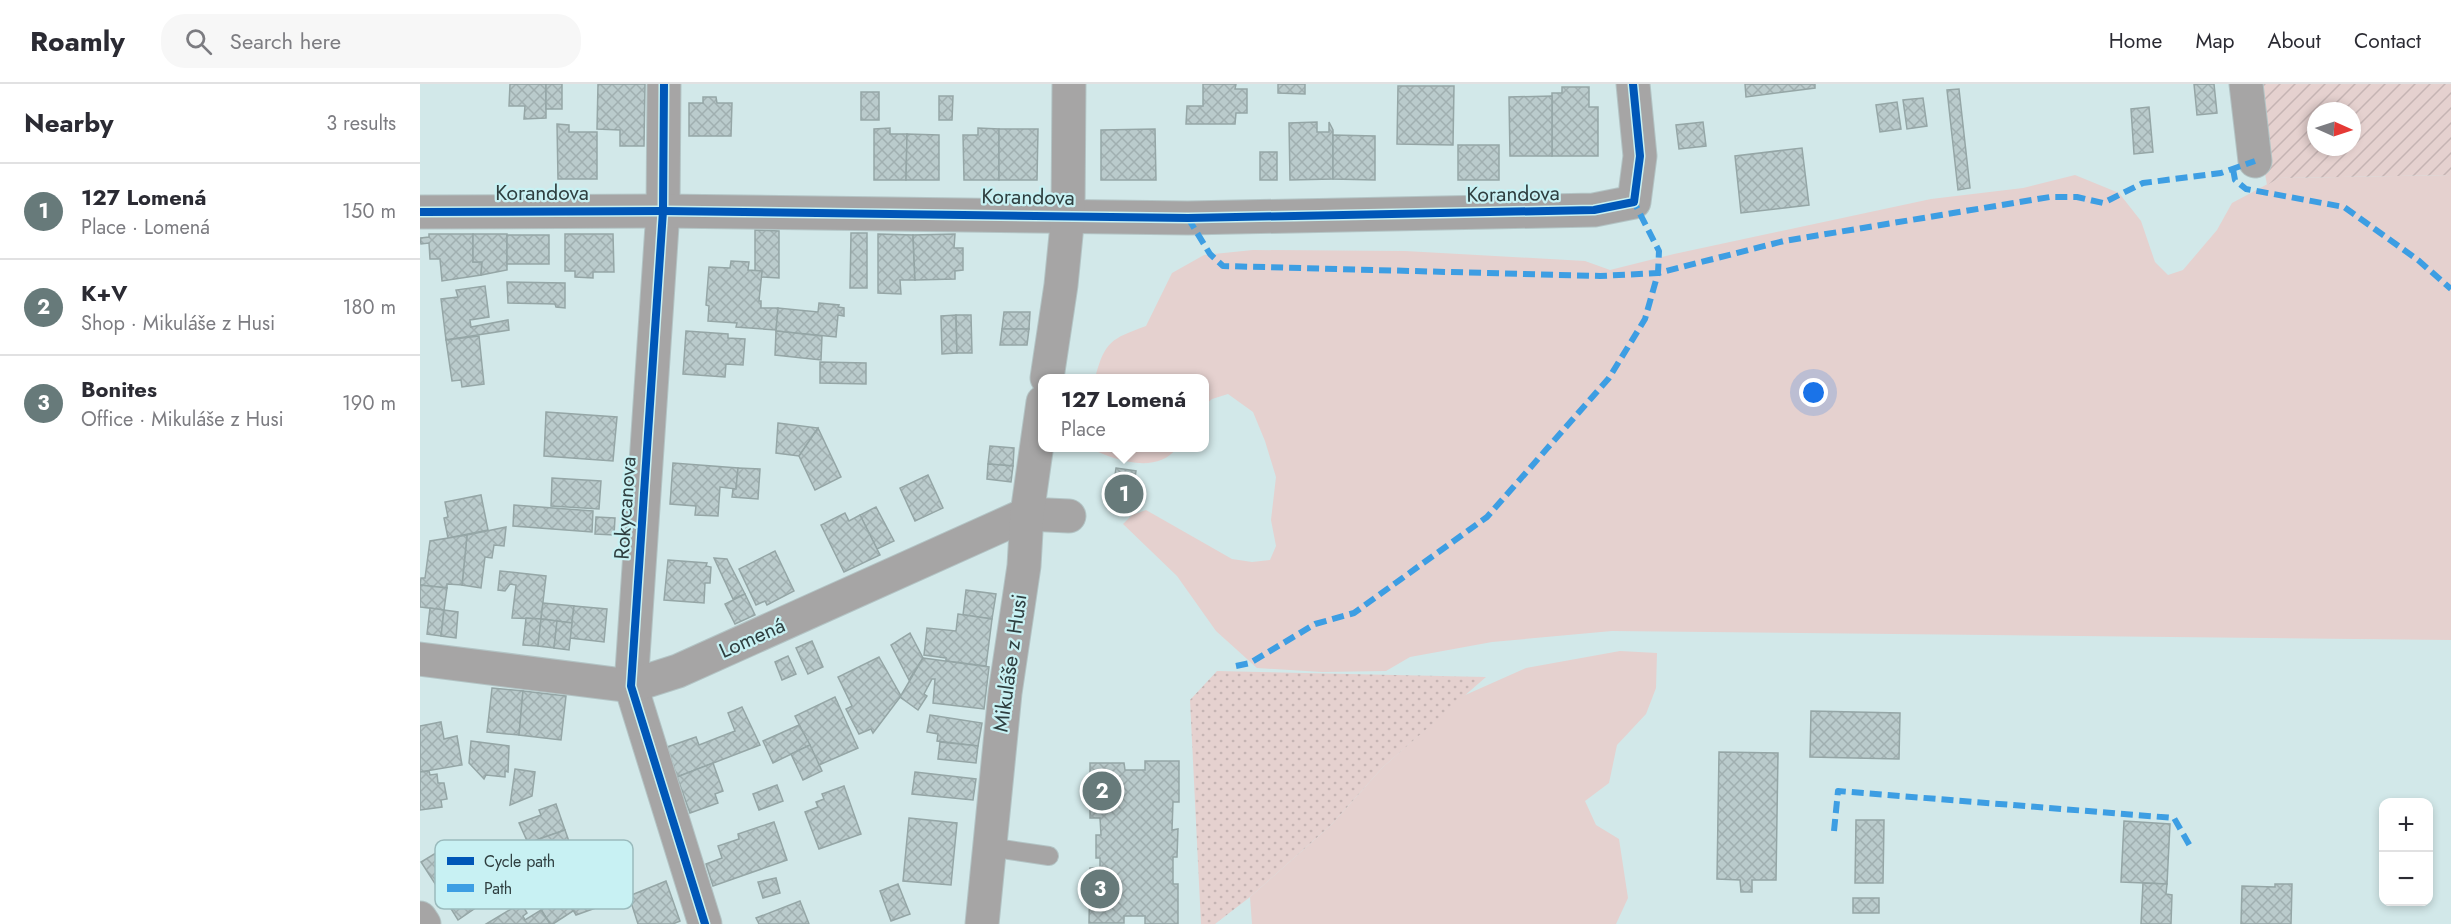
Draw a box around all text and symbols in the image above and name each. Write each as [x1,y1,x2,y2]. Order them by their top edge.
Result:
search box [161,14,581,68]
text: Roamly [30,21,125,62]
icon: search [182,25,215,58]
text: Search here [230,25,341,57]
text: Home [2109,26,2162,56]
text: Map [2195,26,2235,56]
text: About [2268,26,2321,56]
text: Contact [2354,26,2421,56]
north arrow [2307,102,2361,156]
text: Nearby [24,104,113,142]
text: 3 results [326,109,396,138]
street label: Korandova [495,178,589,208]
street label: Korandova [1466,178,1560,210]
text: 127 Lomená [81,181,206,213]
street label: Korandova [981,181,1075,213]
text: 1 [38,197,49,226]
text: 150 m [342,197,396,226]
text: Place · Lomená [81,213,210,242]
text: K+V [81,277,127,309]
text: 2 [37,293,50,322]
text: 180 m [342,293,396,322]
text: Shop · Mikuláše z Husi [81,309,275,338]
text: Bonites [81,373,157,405]
popup [1038,374,1209,452]
your location [1799,378,1828,407]
text: 127 Lomená [1061,383,1186,415]
text: 3 [37,389,50,418]
text: 190 m [342,389,396,418]
text: Office · Mikuláše z Husi [81,405,284,434]
text: Place [1061,415,1106,444]
street label: Rokycanova [606,455,644,561]
pin: 1 [1104,472,1144,516]
street label: Mikuláše z Husi [985,592,1035,734]
street label: Lomená [714,610,790,666]
pin: 2 [1082,768,1122,814]
map controls [2379,798,2433,906]
button: + [2379,798,2433,852]
legend [435,840,633,909]
text: Cycle path [484,850,555,873]
button: − [2379,852,2433,906]
pin: 3 [1080,866,1120,912]
text: Path [484,877,512,900]

